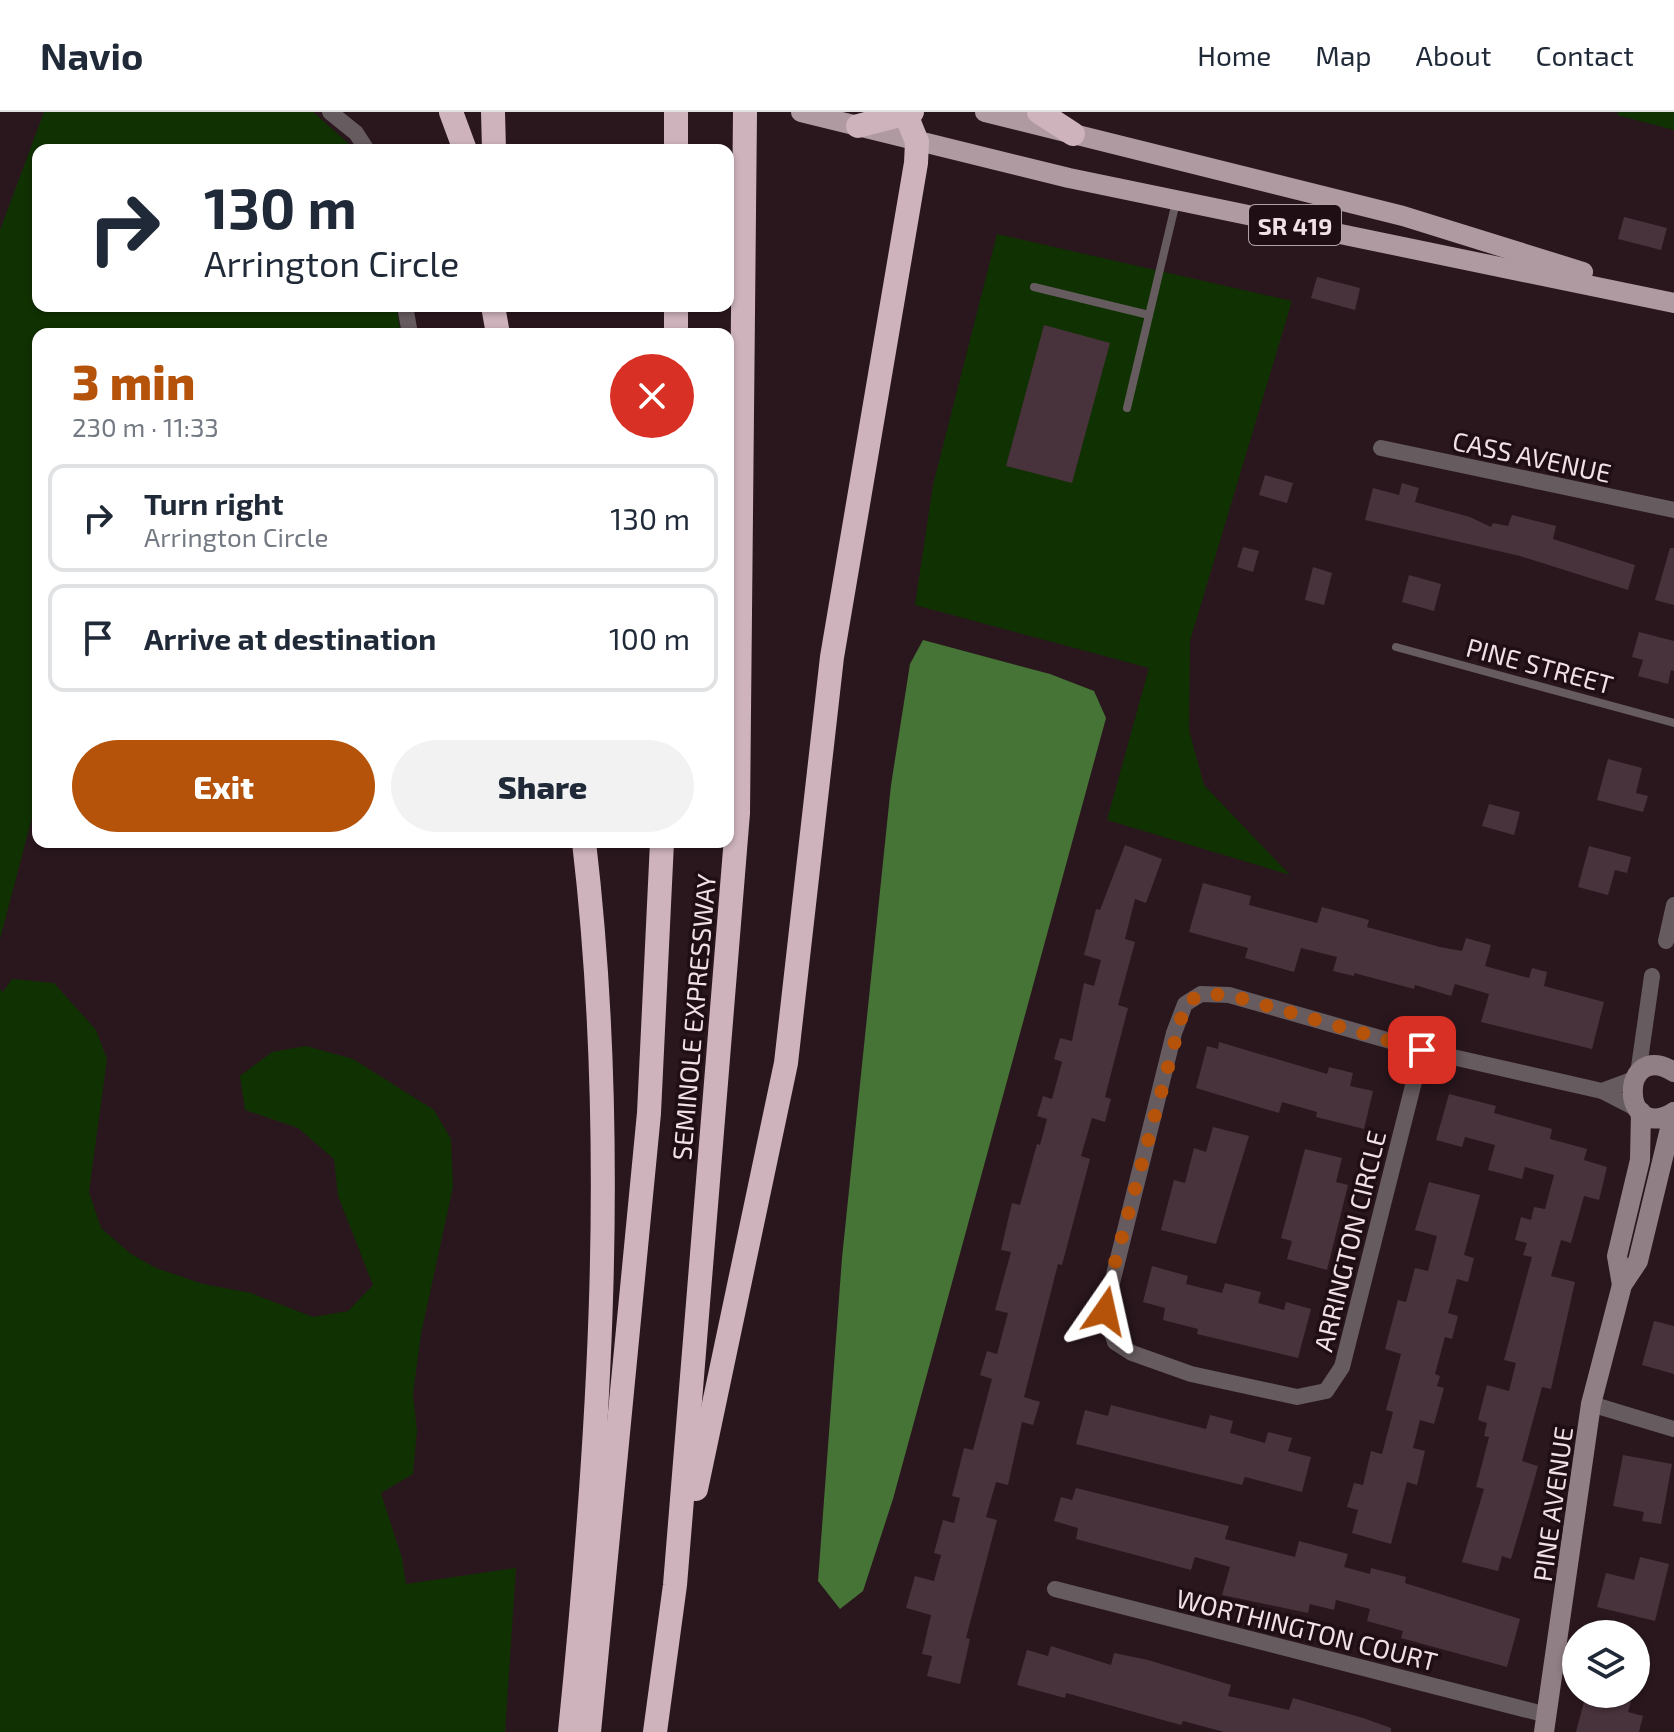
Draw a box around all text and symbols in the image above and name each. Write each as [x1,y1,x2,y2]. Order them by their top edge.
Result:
text: Navio [40,32,143,78]
text: Home [1197,38,1271,72]
text: Map [1315,38,1372,72]
text: About [1416,38,1491,72]
text: Contact [1535,38,1634,72]
text: 130 m [204,173,357,240]
icon: right [72,176,176,280]
road number: SR 419 [1249,205,1341,245]
text: Arrington Circle [204,241,459,284]
text: 3 min [72,352,195,410]
button: close [610,354,694,438]
text: 230 m · 11:33 [72,411,219,442]
street label: CASS AVENUE [1450,424,1614,488]
text: Turn right [144,485,284,521]
icon: right [76,496,120,540]
text: 130 m [610,500,690,536]
text: Arrington Circle [144,521,328,552]
icon: arrive [76,616,120,660]
text: Arrive at destination [144,620,436,656]
text: 100 m [609,620,690,656]
street label: PINE STREET [1463,631,1617,699]
button: Exit [72,740,375,832]
button: Share [391,740,694,832]
street label: SEMINOLE EXPRESSWAY [665,872,721,1162]
pin [1388,1016,1456,1084]
icon: arrive [1400,1028,1444,1072]
street label: ARRINGTON CIRCLE [1307,1127,1391,1355]
position arrow [1063,1269,1147,1353]
street label: PINE AVENUE [1526,1425,1578,1583]
street label: WORTHINGTON COURT [1173,1582,1441,1676]
map controls [1562,1620,1650,1708]
button: layers [1562,1620,1650,1708]

